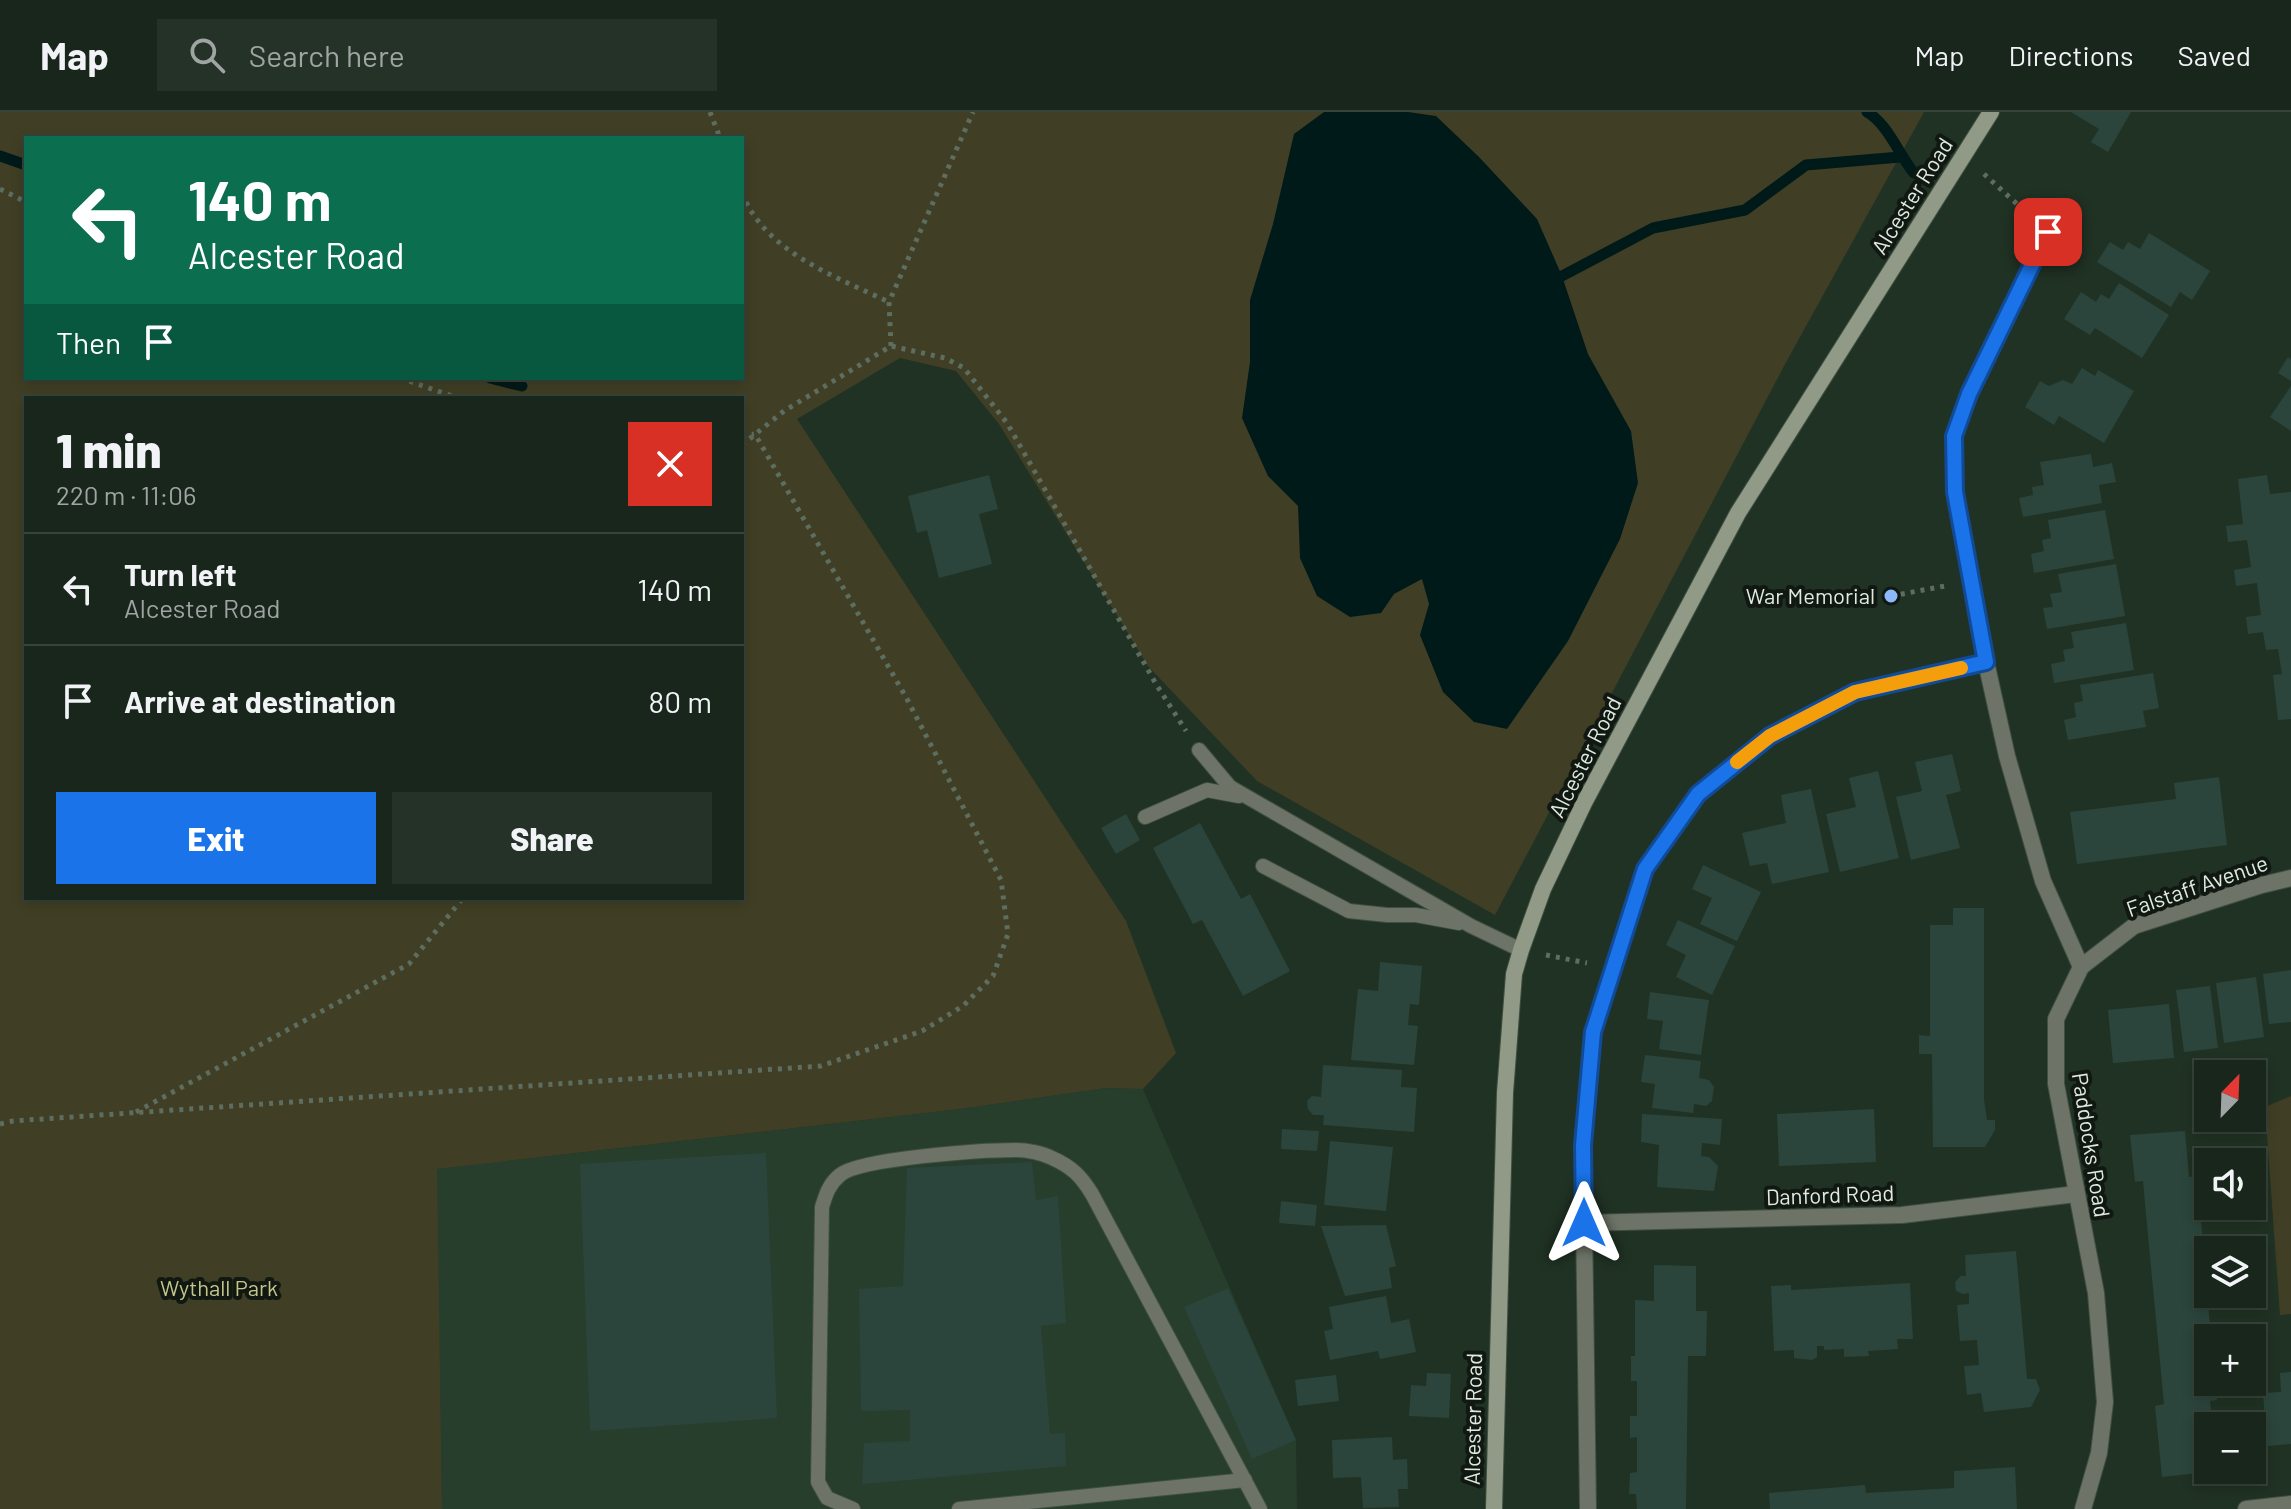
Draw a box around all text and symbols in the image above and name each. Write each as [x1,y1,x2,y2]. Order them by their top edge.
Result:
search box [157,19,717,91]
text: Map [40,32,109,78]
icon: search [185,33,229,77]
text: Search here [249,37,405,73]
text: Map [1915,38,1964,72]
text: Directions [2008,38,2134,72]
text: Saved [2178,38,2251,72]
street label: Alcester Road [1865,132,1957,258]
text: 140 m [188,165,332,232]
icon: left [56,168,160,272]
pin [2014,198,2082,266]
icon: arrive [2026,210,2070,254]
text: Alcester Road [188,233,405,276]
icon: arrive [137,320,181,364]
text: Then [56,324,121,360]
text: 1 min [56,420,162,478]
button: close [628,422,712,506]
text: 220 m · 11:06 [56,479,196,510]
text: Turn left [124,556,237,592]
icon: left [56,567,100,611]
text: 140 m [637,571,712,607]
place label: War Memorial [1746,582,1875,608]
marker: War Memorial [1882,587,1900,605]
text: Alcester Road [124,592,280,623]
icon: arrive [56,679,100,723]
text: Arrive at destination [124,683,396,719]
text: 80 m [649,683,712,719]
street label: Alcester Road [1542,692,1626,821]
button: Exit [56,792,376,884]
button: Share [392,792,712,884]
street label: Falstaff Avenue [2123,849,2271,921]
north arrow [2194,1060,2266,1132]
map controls [2194,1060,2266,1484]
street label: Paddocks Road [2068,1071,2116,1219]
button: sound [2194,1148,2266,1220]
street label: Danford Road [1765,1179,1895,1209]
position arrow [1542,1181,1626,1265]
button: layers [2194,1236,2266,1308]
park label: Wythall Park [160,1274,278,1300]
button: + [2194,1324,2266,1396]
street label: Alcester Road [1458,1353,1486,1485]
button: − [2194,1412,2266,1484]

